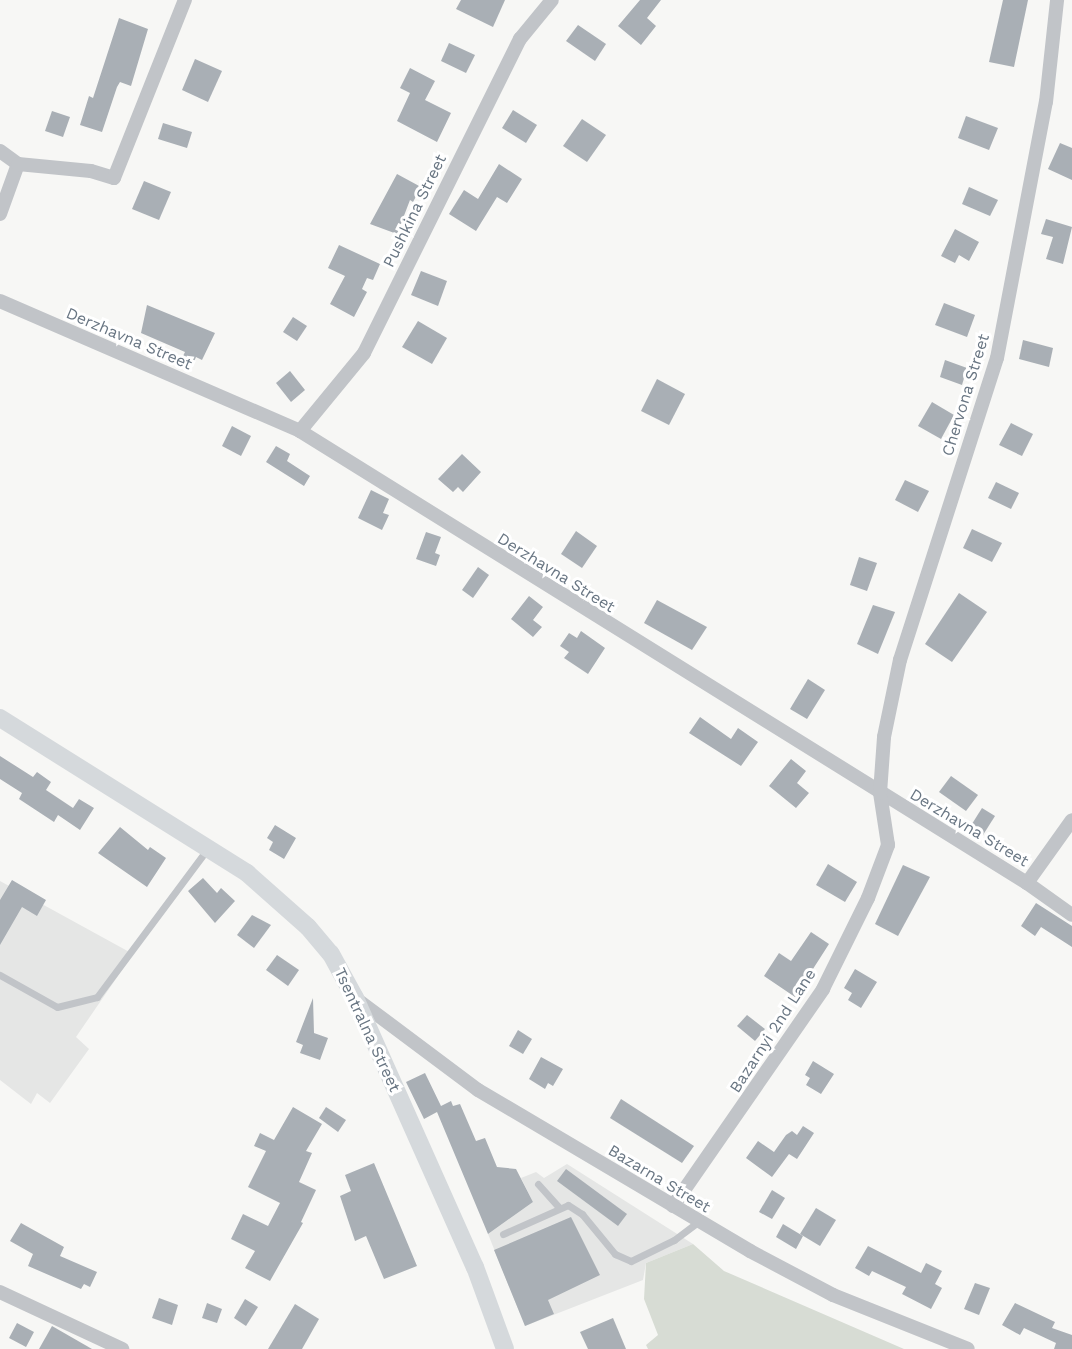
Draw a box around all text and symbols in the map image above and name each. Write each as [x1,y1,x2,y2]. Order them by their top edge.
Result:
street label: Pushkina Street [379,151,451,271]
street label: Derzhavna Street [63,304,195,374]
street label: Chervona Street [938,331,994,459]
street label: Derzhavna Street [493,529,619,617]
street label: Derzhavna Street [906,785,1032,871]
street label: Tsentralna Street [330,965,404,1095]
street label: Bazarnyi 2nd Lane [726,965,820,1097]
street label: Bazarna Street [604,1141,714,1217]

